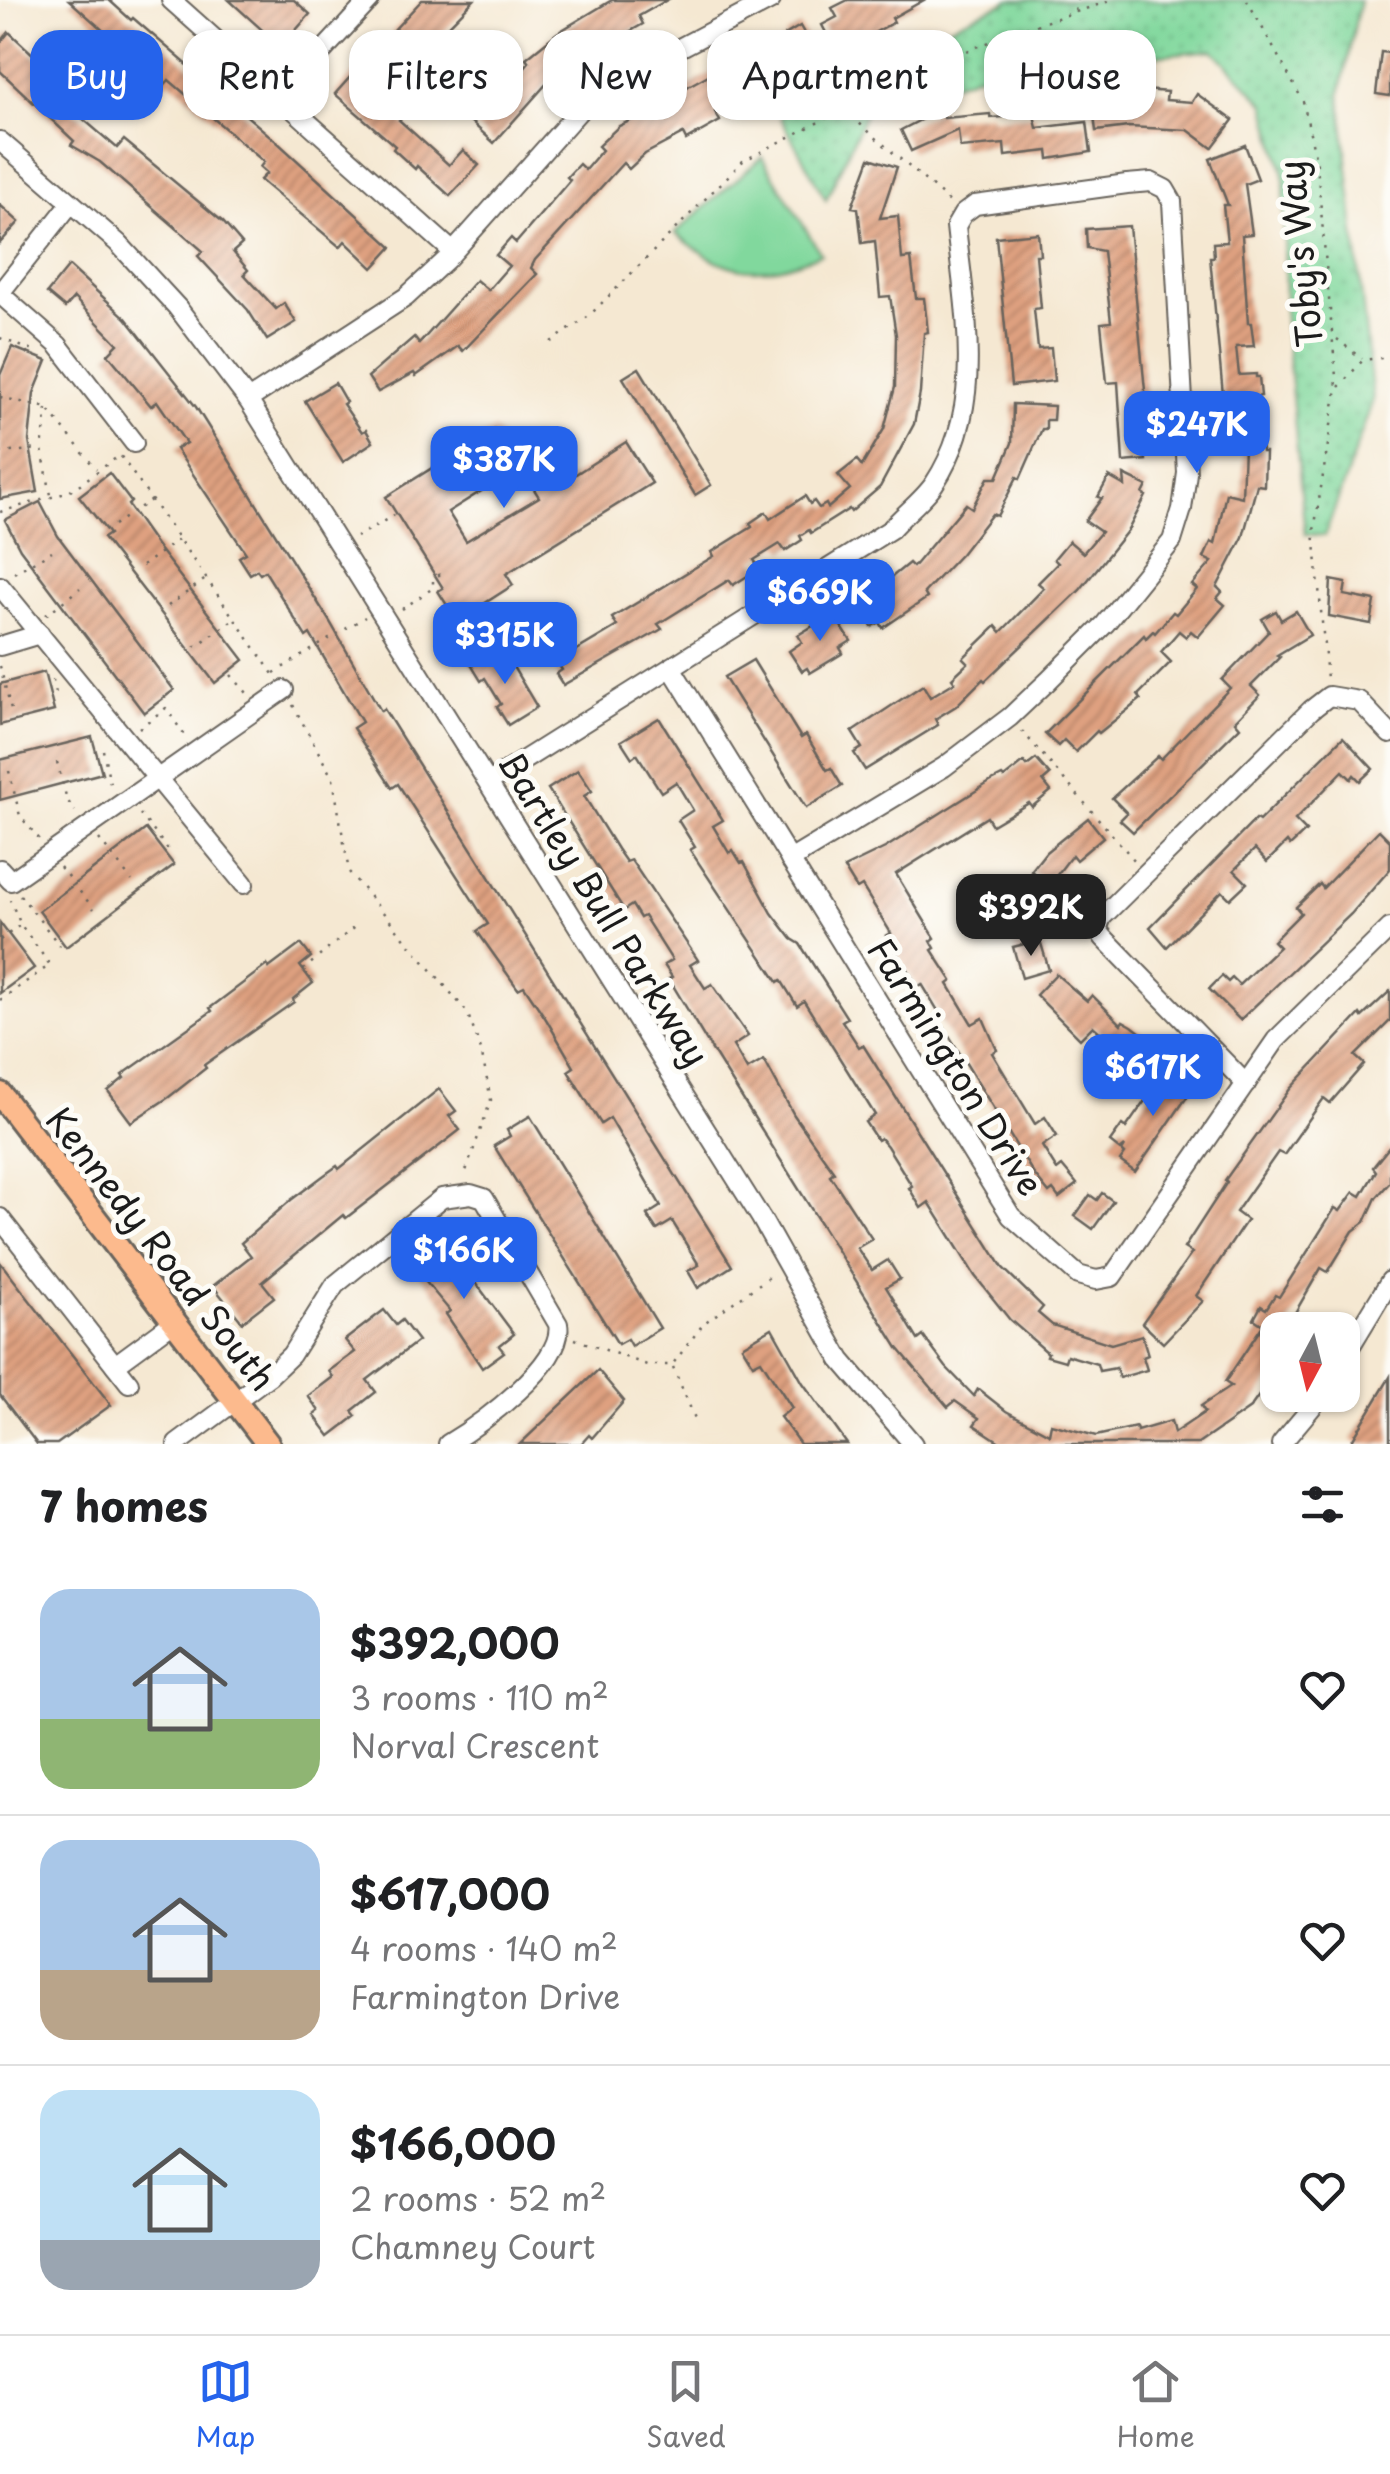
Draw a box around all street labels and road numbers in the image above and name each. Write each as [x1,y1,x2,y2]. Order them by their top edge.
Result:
street label: Toby's Way [1263,158,1335,350]
street label: Bartley Bull Parkway [486,740,724,1076]
street label: Farmington Drive [856,927,1058,1205]
street label: Kennedy Road South [34,1095,290,1401]

